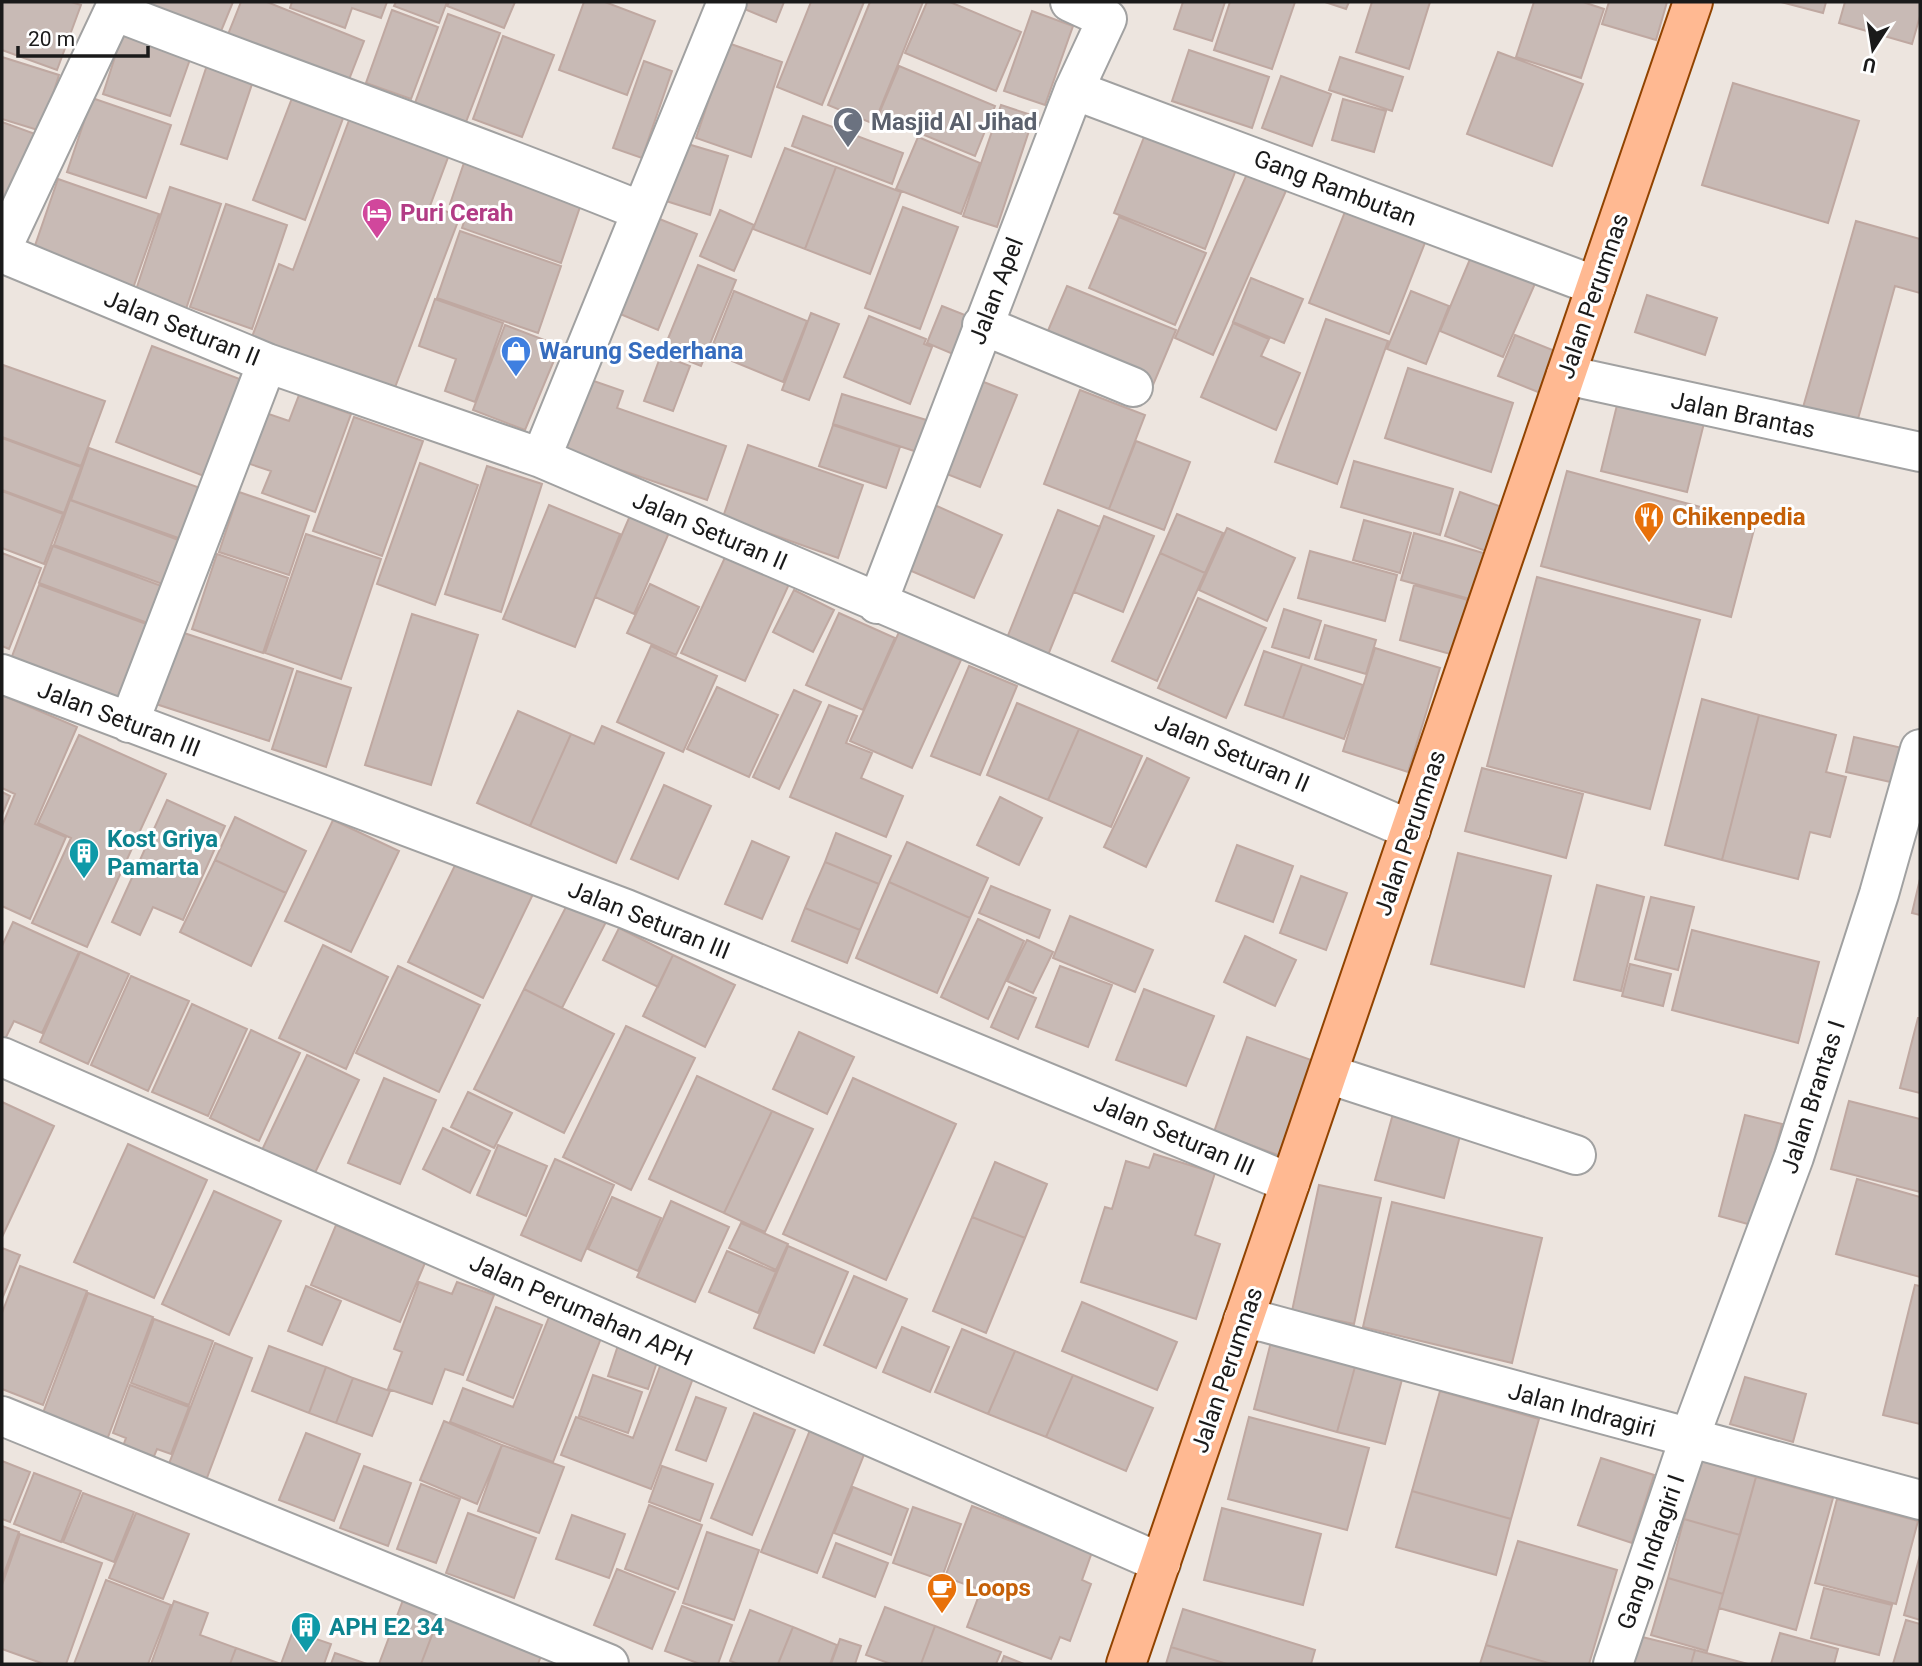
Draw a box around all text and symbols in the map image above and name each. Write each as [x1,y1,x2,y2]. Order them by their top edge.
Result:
scale bar [18,14,147,58]
north arrow [1838,14,1908,84]
text: 20 m [28,27,75,51]
text: U [1861,53,1878,78]
mosque icon: Masjid Al Jihad [831,105,865,149]
place label: Masjid Al Jihad [871,108,1037,136]
street label: Gang Rambutan [1250,144,1420,232]
hotel icon: Puri Cerah [360,196,394,240]
place label: Puri Cerah [400,199,513,227]
street label: Jalan Perumnas [1552,210,1634,382]
street label: Jalan Apel [963,234,1029,348]
street label: Jalan Seturan II [100,284,264,372]
shop icon: Warung Sederhana [499,334,533,378]
place label: Warung Sederhana [539,337,744,365]
street label: Jalan Brantas [1668,386,1818,444]
street label: Jalan Seturan II [628,486,792,576]
restaurant icon: Chikenpedia [1632,500,1666,544]
place label: Chikenpedia [1672,503,1806,531]
street label: Jalan Seturan III [34,675,204,763]
street label: Jalan Seturan II [1150,708,1314,798]
street label: Jalan Perumnas [1369,747,1451,919]
place label: Kost Griya Pamarta [107,825,218,881]
building icon: Kost Griya Pamarta [67,836,101,880]
street label: Jalan Seturan III [564,875,734,965]
street label: Jalan Brantas I [1775,1017,1851,1177]
street label: Jalan Seturan III [1089,1089,1259,1181]
street label: Jalan Perumahan APH [465,1248,697,1372]
street label: Jalan Perumnas [1186,1284,1268,1456]
street label: Jalan Indragiri [1505,1377,1659,1443]
street label: Gang Indragiri I [1611,1471,1691,1633]
cafe icon: Loops [925,1571,959,1615]
place label: Loops [965,1574,1031,1602]
building icon: APH E2 34 [289,1610,323,1654]
place label: APH E2 34 [329,1613,445,1641]

